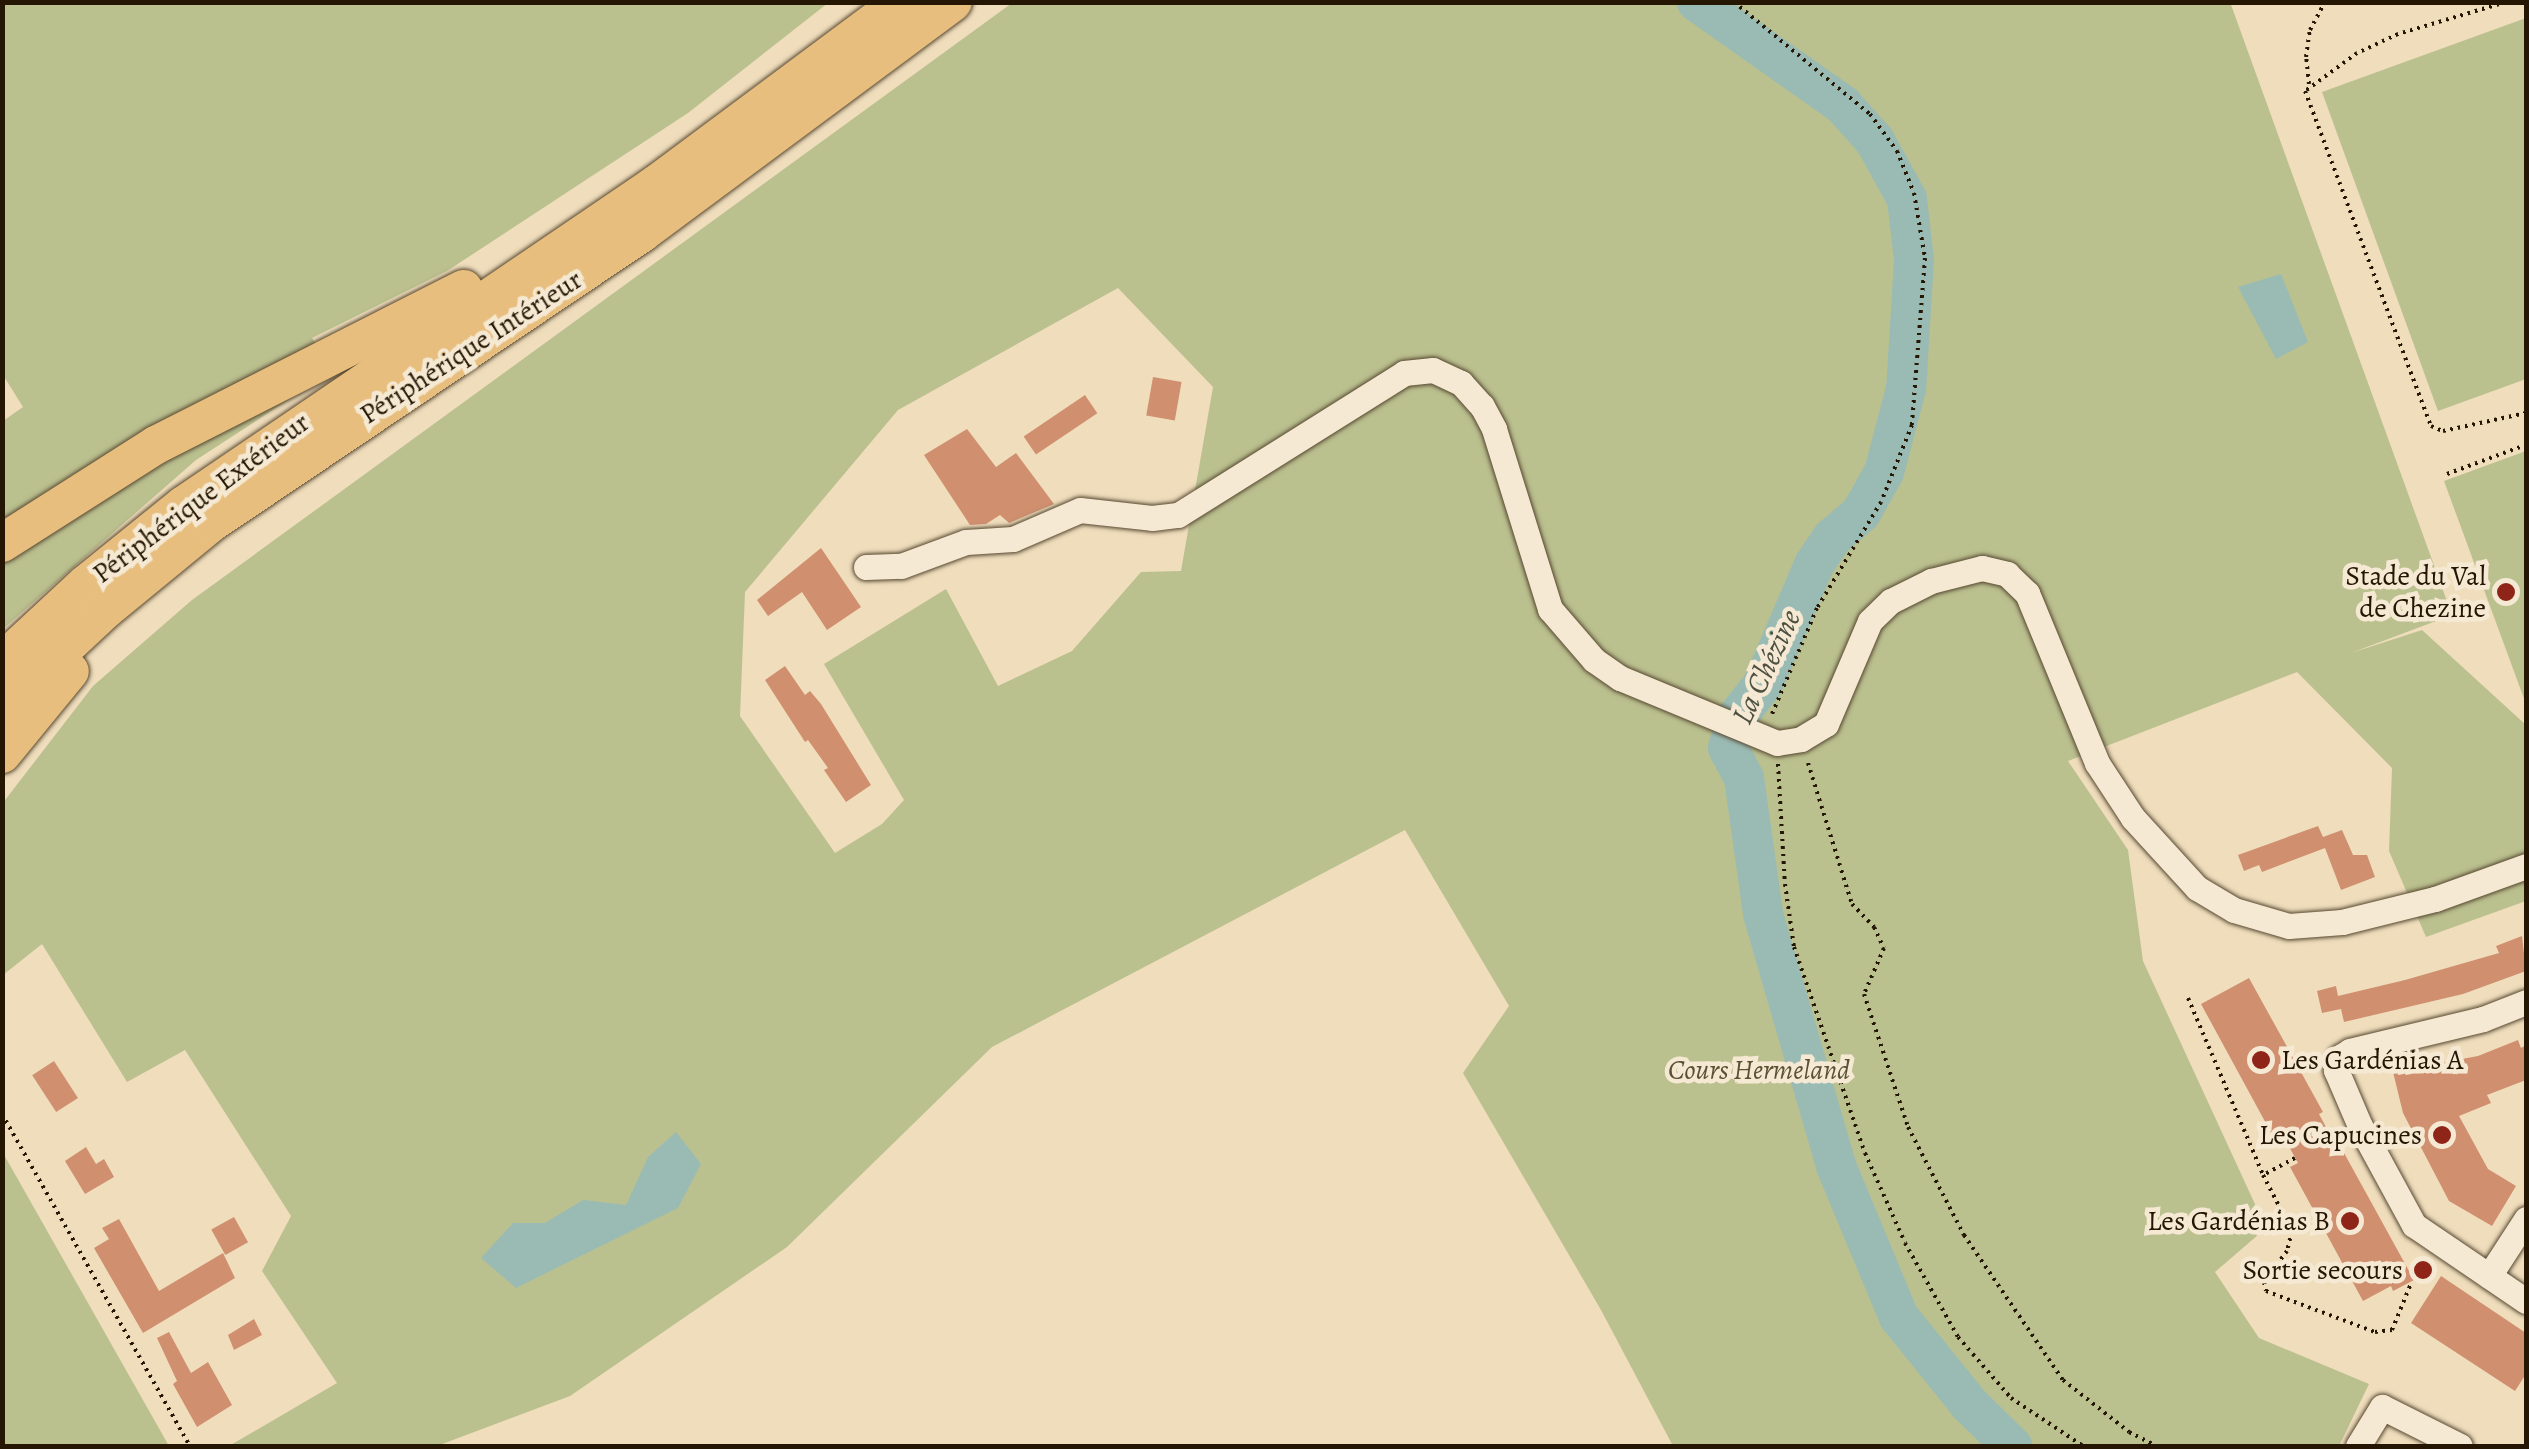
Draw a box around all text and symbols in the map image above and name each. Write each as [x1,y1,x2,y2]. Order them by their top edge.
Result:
street label: Périphérique Intérieur [354,263,588,431]
street label: Périphérique Extérieur [86,406,316,590]
place label: Stade du Val de Chezine [2345,559,2486,625]
marker: Stade du Val de Chezine [2495,581,2517,603]
water label: La Chézine [1724,604,1808,730]
place label: Les Gardénias A [2281,1043,2463,1077]
marker: Les Gardénias A [2250,1049,2272,1071]
park label: Cours Hermeland [1668,1053,1850,1087]
place label: Les Capucines [2259,1118,2422,1152]
marker: Les Capucines [2431,1124,2453,1146]
place label: Les Gardénias B [2147,1204,2330,1238]
marker: Les Gardénias B [2339,1210,2361,1232]
place label: Sortie secours [2243,1253,2403,1287]
marker: Sortie secours [2412,1259,2434,1281]

